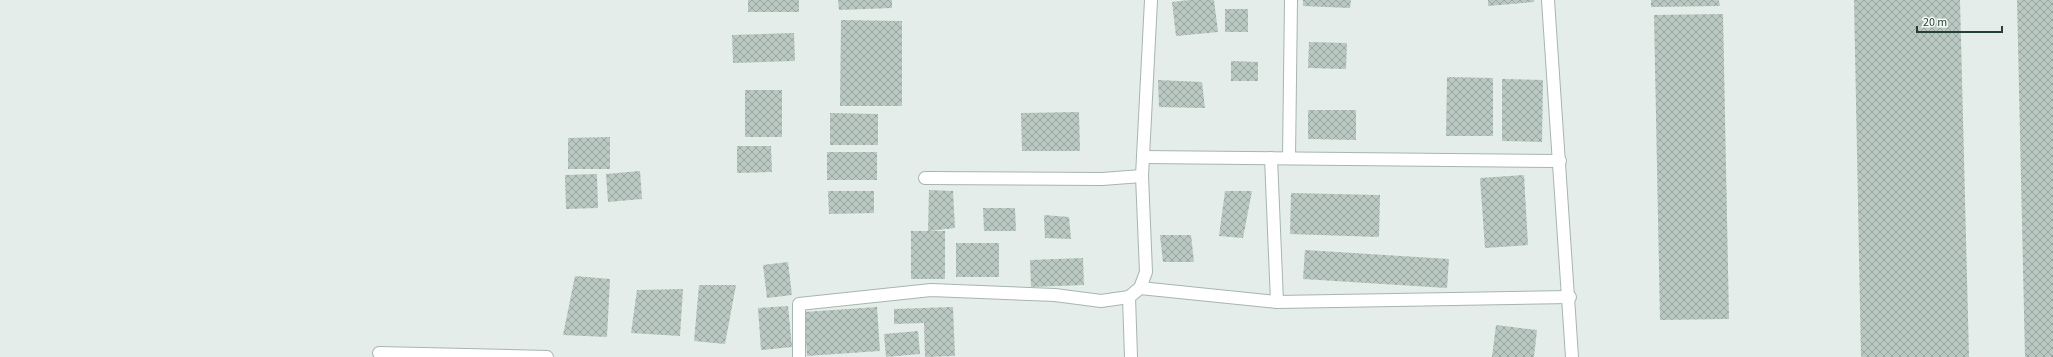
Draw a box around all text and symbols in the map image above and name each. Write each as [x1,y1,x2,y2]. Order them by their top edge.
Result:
scale bar [1917,8,2002,34]
text: 20 m [1923,14,1947,31]

